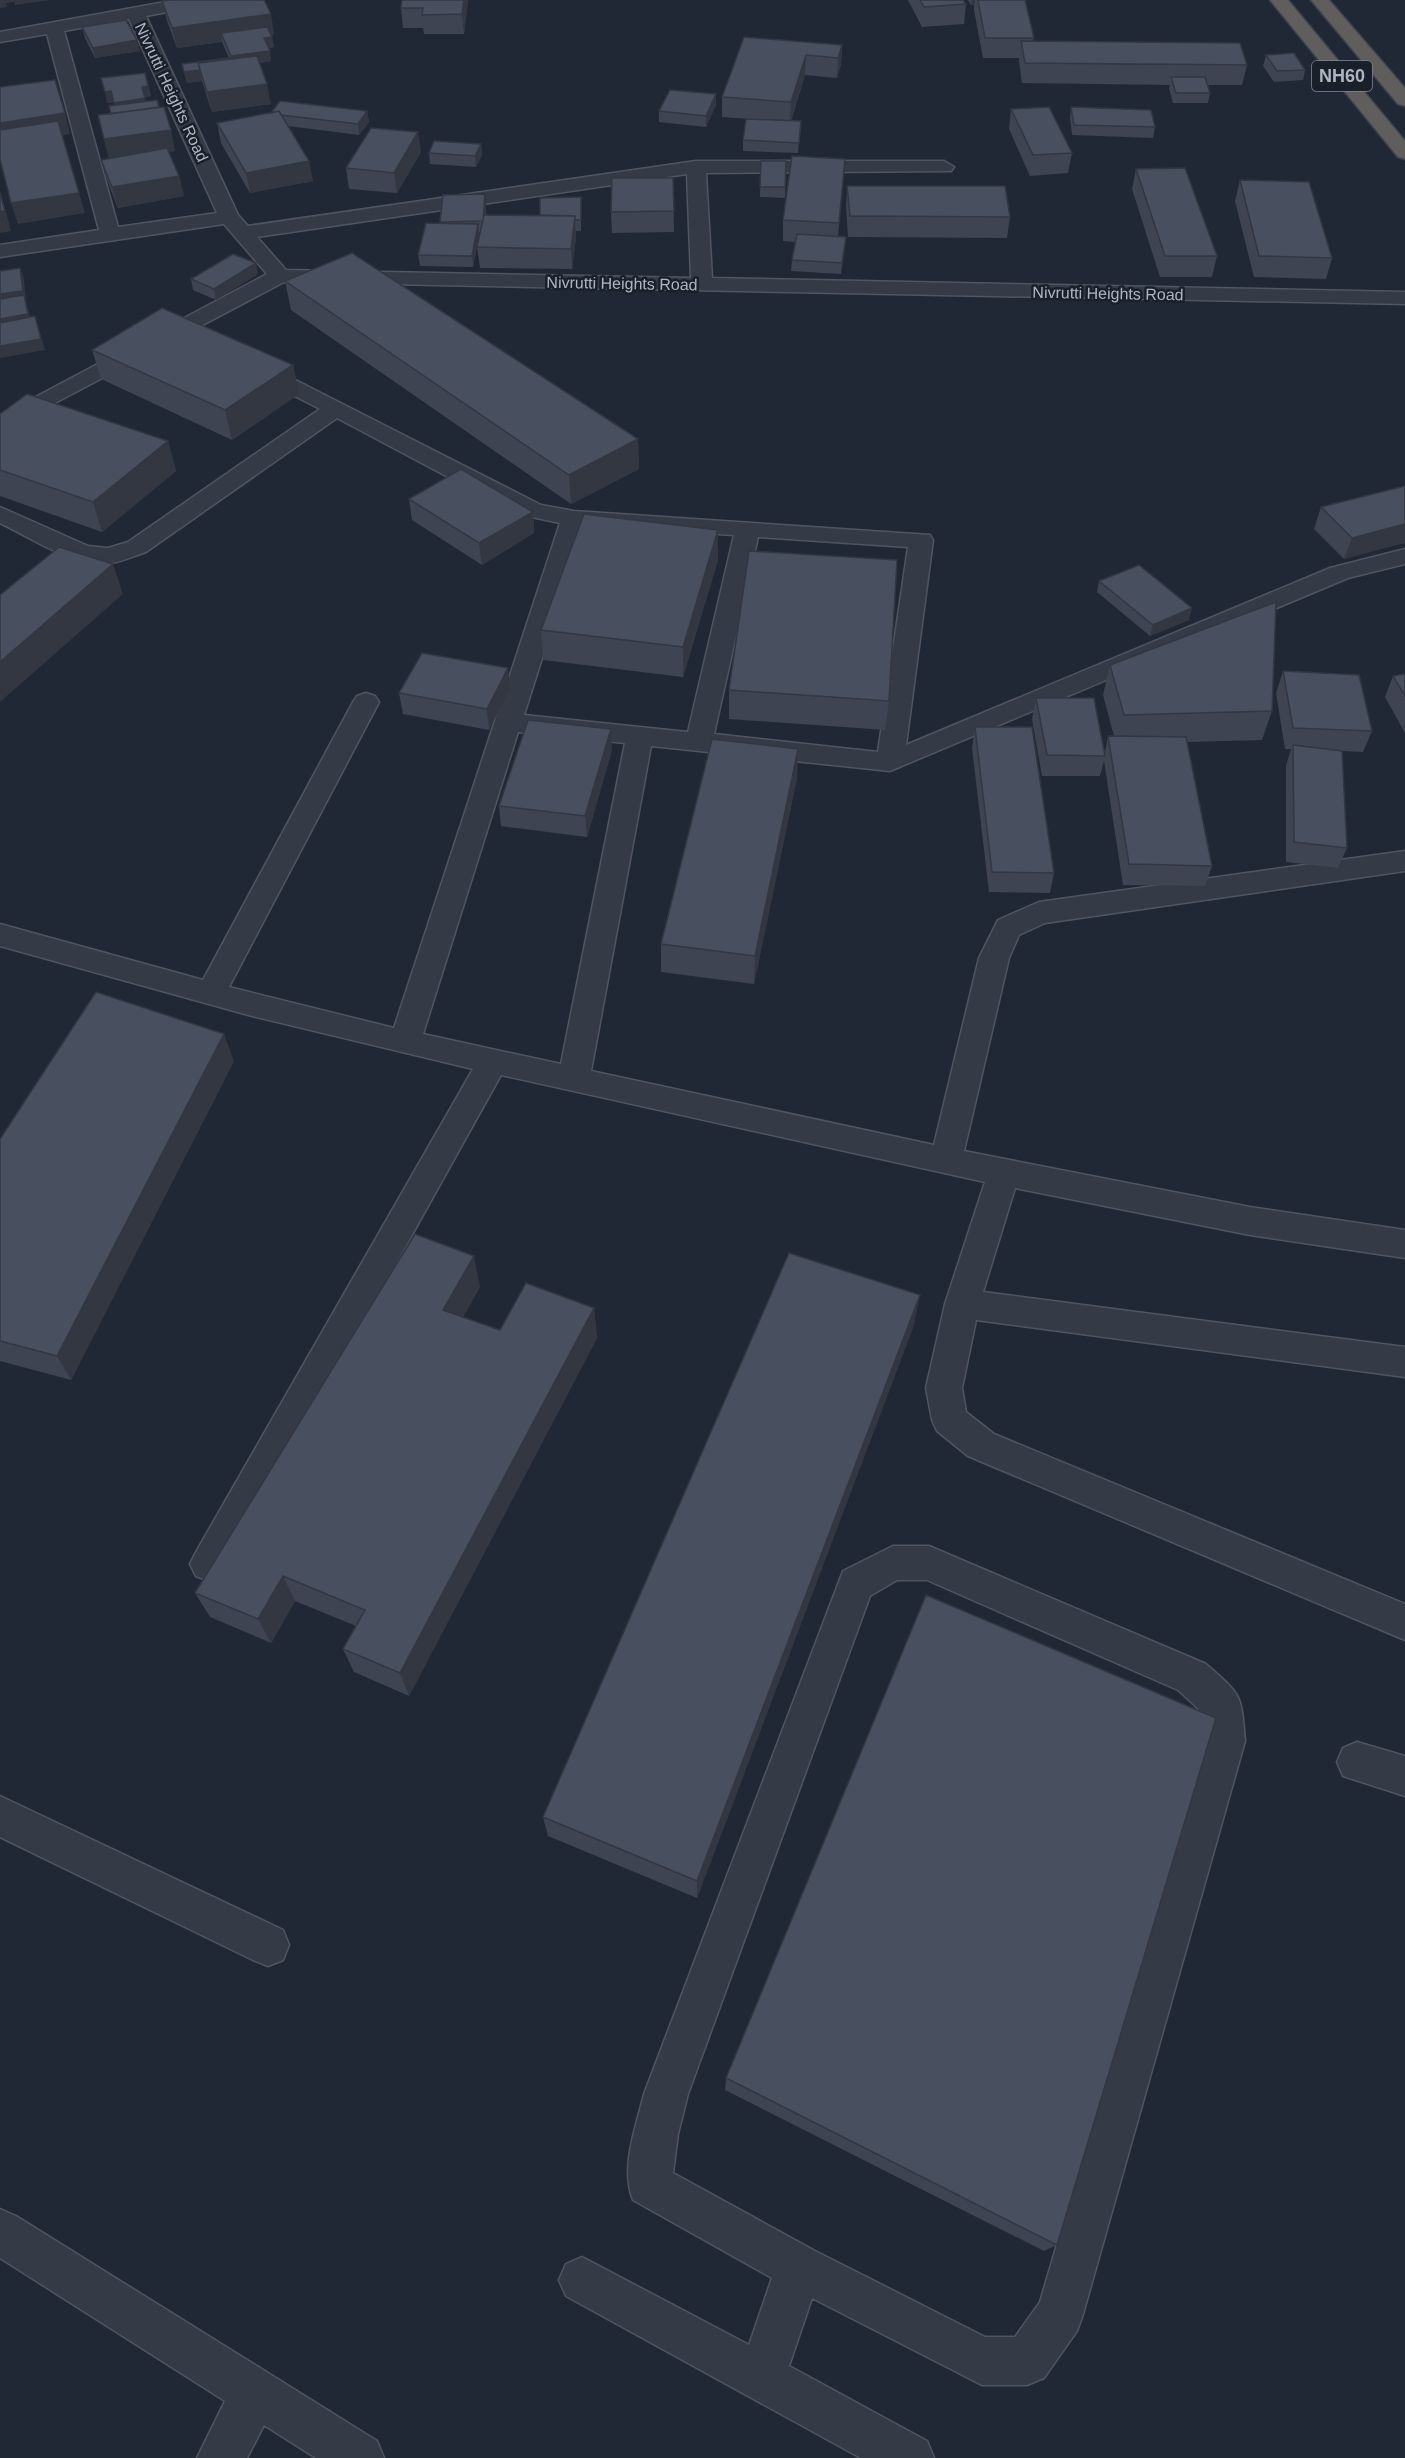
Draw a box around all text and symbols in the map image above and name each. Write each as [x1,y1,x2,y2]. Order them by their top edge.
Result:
street label: Nivrutti Heights Road [132,20,211,164]
road number: NH60 [1312,61,1372,91]
street label: Nivrutti Heights Road [546,274,698,293]
street label: Nivrutti Heights Road [1032,284,1184,303]

